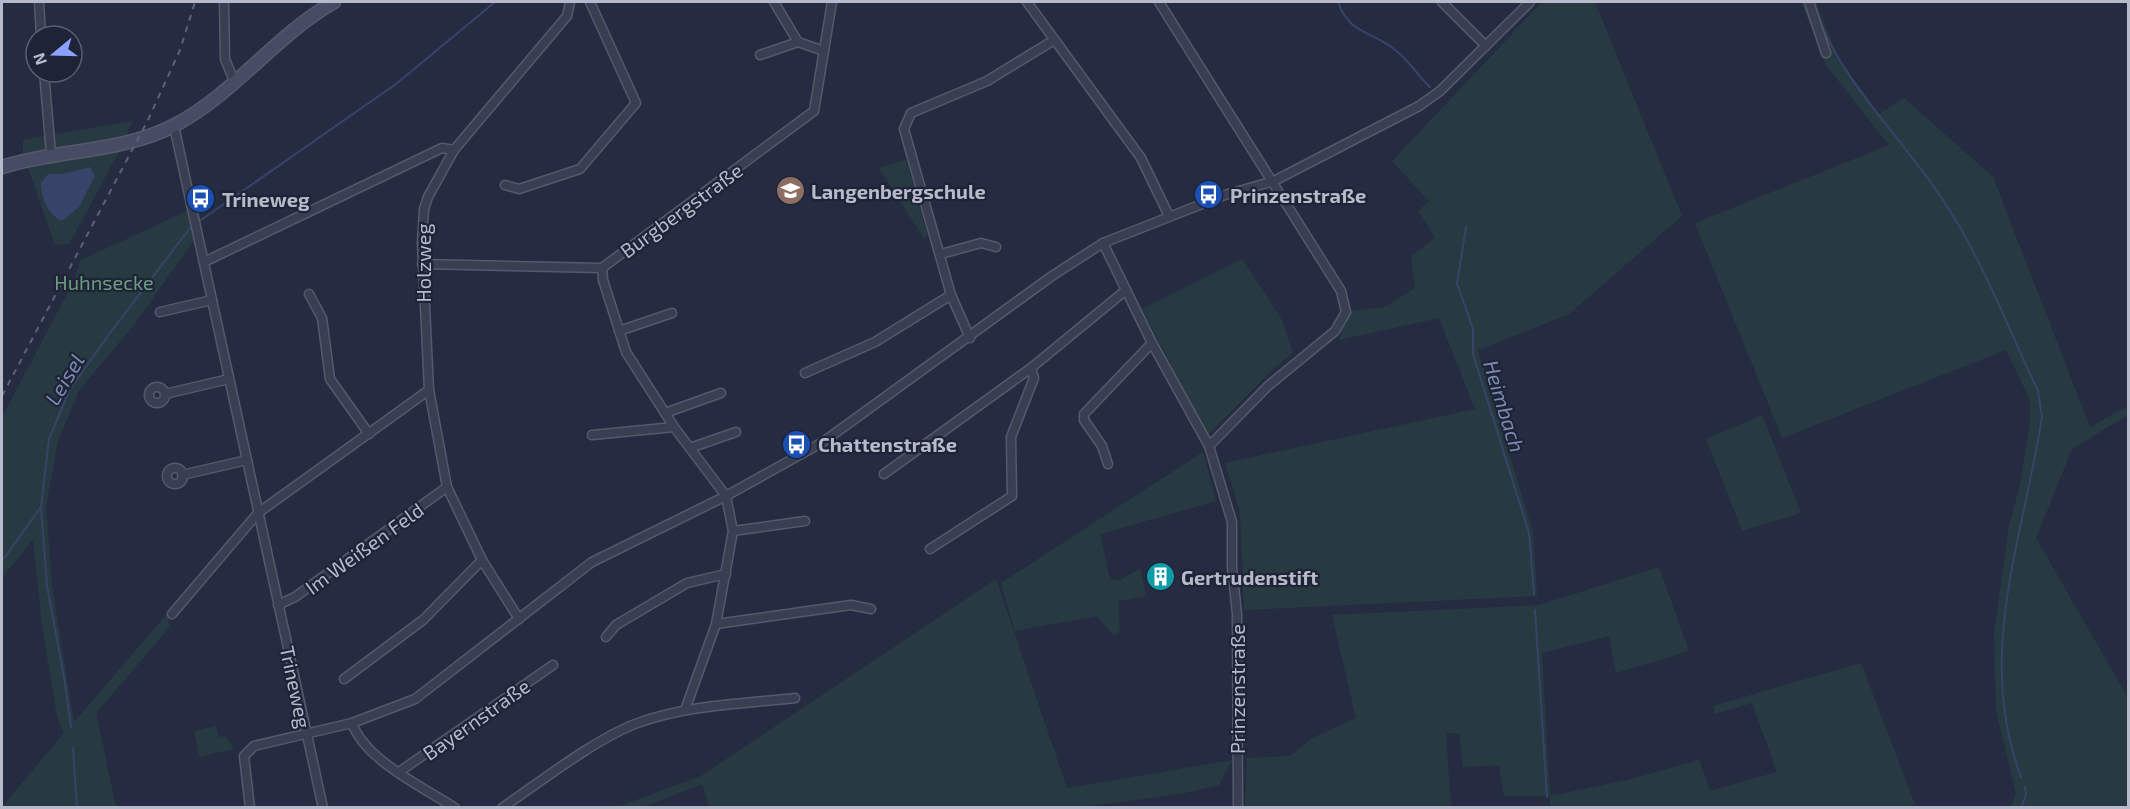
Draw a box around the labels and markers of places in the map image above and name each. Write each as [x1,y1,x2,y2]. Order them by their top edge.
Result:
school or university icon: Langenbergschule [774,175,806,207]
place label: Langenbergschule [811,179,986,203]
bus stop icon: Prinzenstraße [1193,179,1225,211]
bus stop icon: Trineweg [185,183,217,215]
place label: Prinzenstraße [1230,183,1366,207]
place label: Trineweg [222,187,310,211]
bus stop icon: Chattenstraße [781,428,813,460]
place label: Chattenstraße [818,432,957,456]
building icon: Gertrudenstift [1144,561,1176,593]
place label: Gertrudenstift [1181,565,1318,589]

